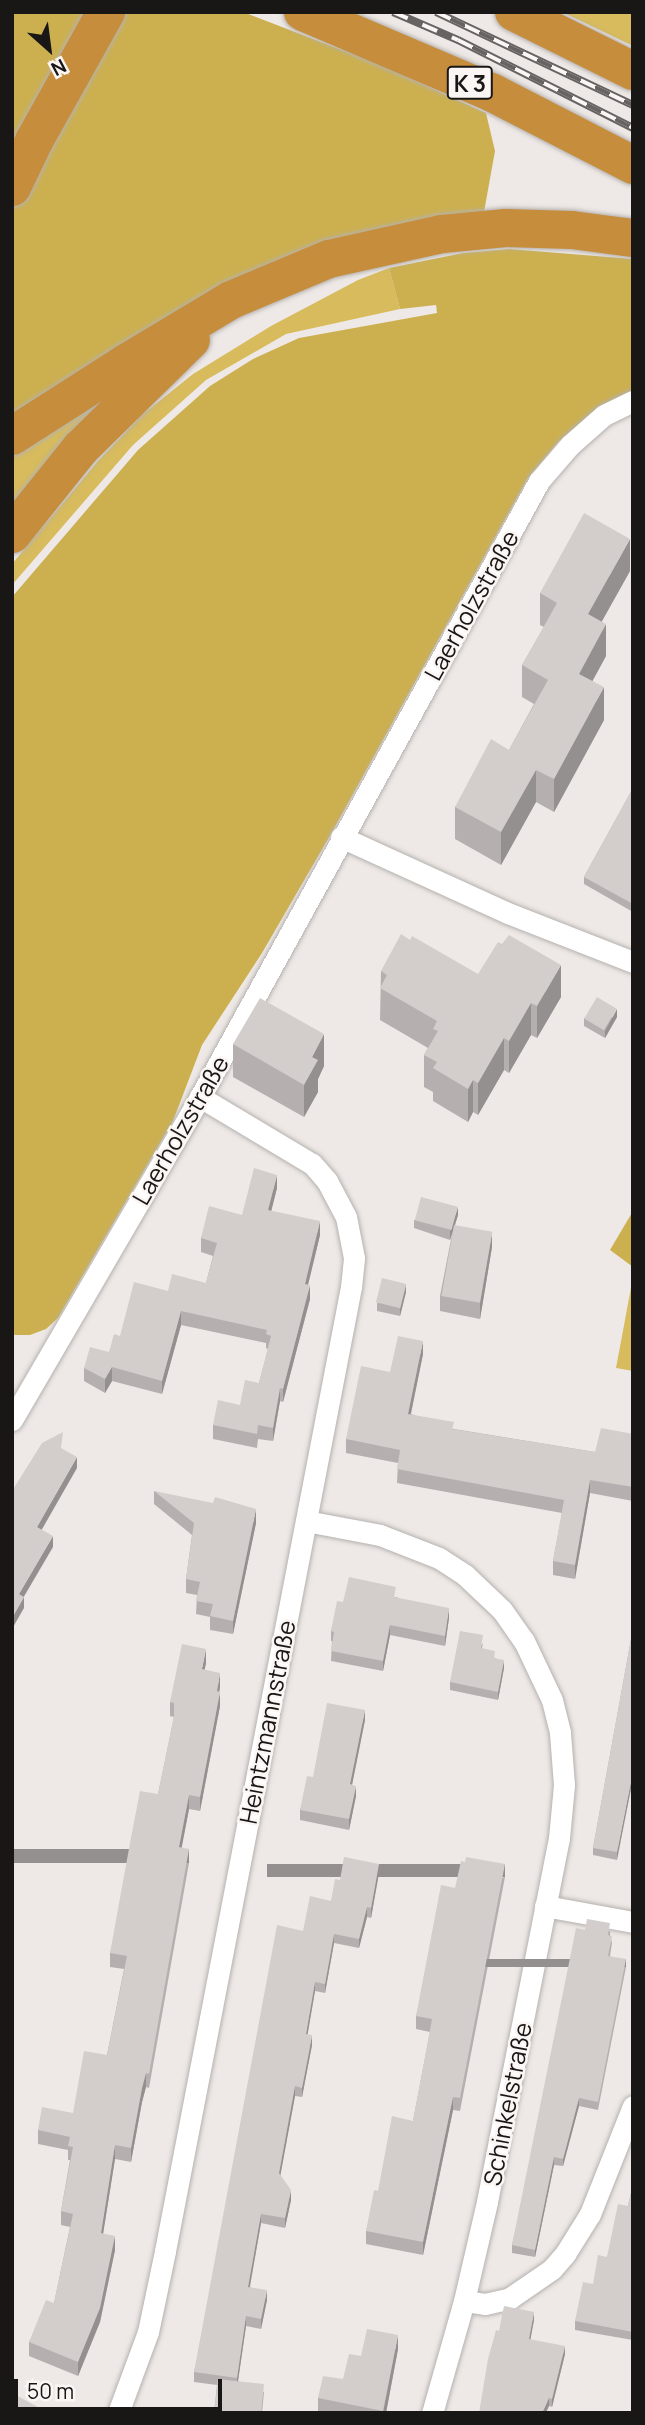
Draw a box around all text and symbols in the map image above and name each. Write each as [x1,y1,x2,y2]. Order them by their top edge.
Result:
north arrow [14,14,84,84]
text: N [47,53,71,82]
road number: K 3 [446,64,494,102]
street label: Laerholzstraße [418,525,524,685]
street label: Laerholzstraße [126,1050,234,1210]
street label: Heintzmannstraße [233,1618,301,1826]
street label: Schinkelstraße [477,2020,537,2188]
scale bar [18,2366,226,2410]
text: 50 m [27,2377,74,2405]

